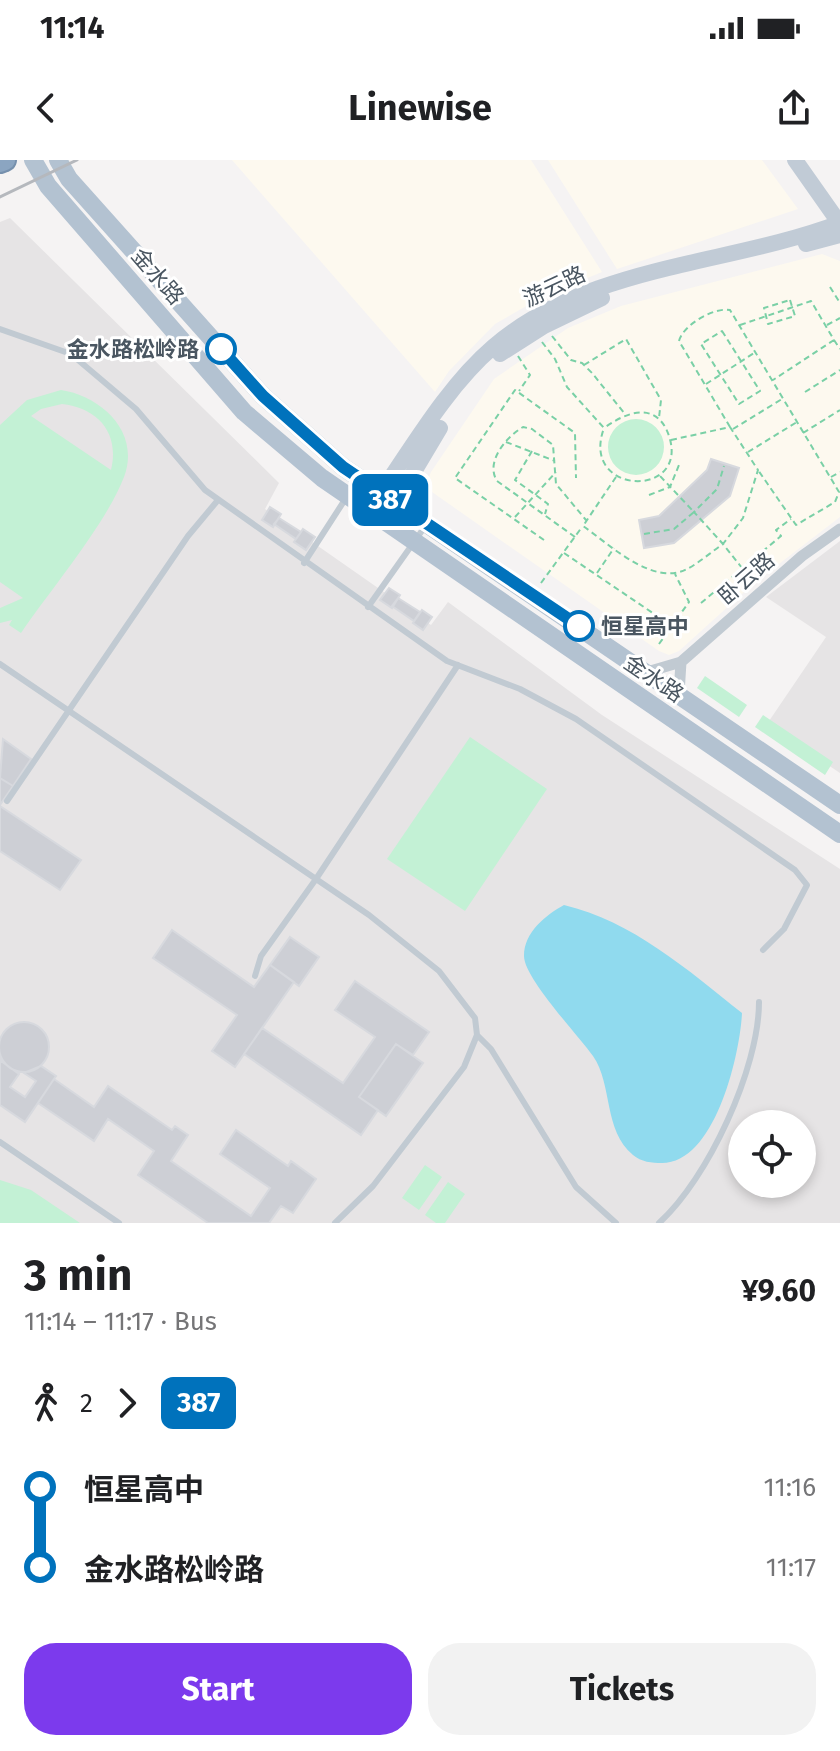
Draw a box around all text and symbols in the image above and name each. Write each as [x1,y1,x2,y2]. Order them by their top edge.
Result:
text: 11:14 [40,10,104,46]
icon: back [24,86,68,130]
text: Linewise [348,86,492,130]
icon: share [772,86,816,130]
street label: 金水路 [126,243,189,310]
street label: 游云路 [519,260,590,313]
marker: 金水路松岭路 [206,334,236,364]
place label: 金水路松岭路 [67,336,199,363]
line badge: 387 [344,474,436,526]
text: 387 [368,483,412,516]
street label: 卧云路 [713,547,780,610]
marker: 恒星高中 [564,611,594,641]
place label: 恒星高中 [601,613,689,640]
street label: 金水路 [619,649,689,708]
map controls [728,1110,816,1198]
button: locate [728,1110,816,1198]
text: 3 min [24,1249,132,1302]
text: ¥9.60 [741,1273,816,1309]
text: 11:14 – 11:17 · Bus [24,1306,217,1337]
icon: walk [24,1381,68,1425]
icon: forward [105,1381,149,1425]
text: 387 [177,1386,220,1419]
text: 2 [80,1388,93,1419]
text: 恒星高中 [84,1472,204,1508]
text: 11:16 [764,1472,816,1503]
text: 金水路松岭路 [84,1552,264,1588]
text: 11:17 [766,1552,816,1583]
button: Start [24,1643,412,1735]
button: Tickets [428,1643,816,1735]

